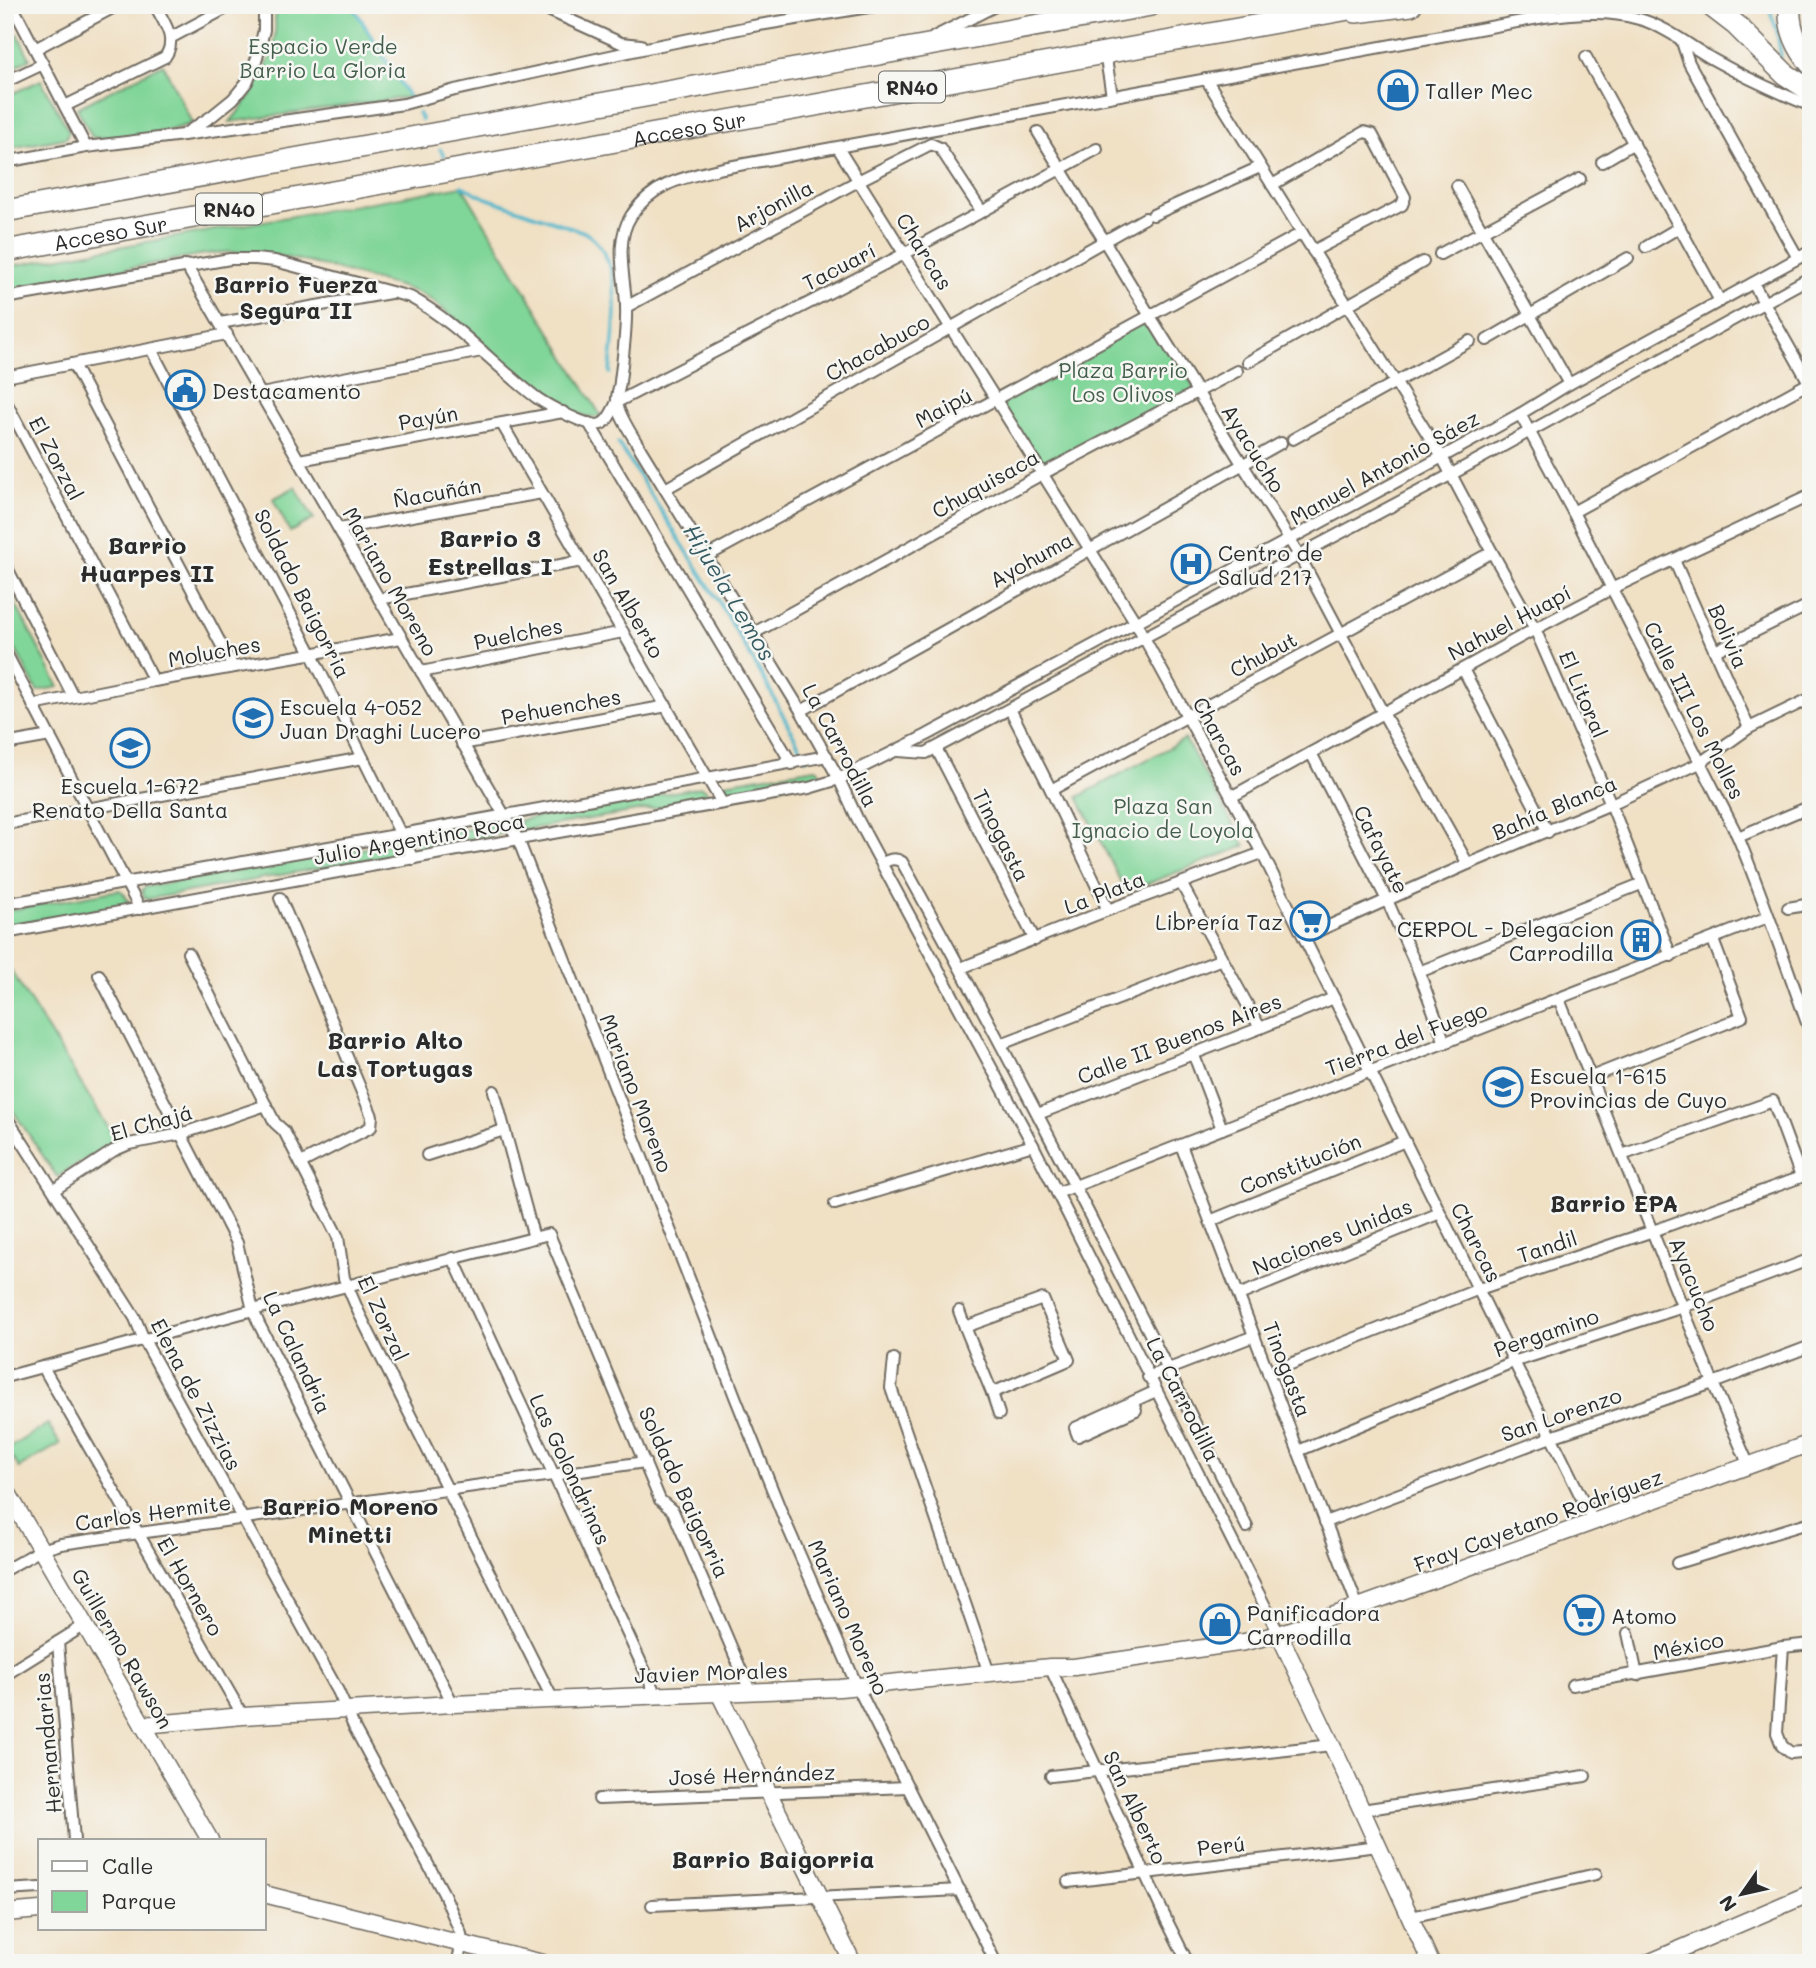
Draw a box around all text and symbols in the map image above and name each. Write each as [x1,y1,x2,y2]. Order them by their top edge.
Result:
park label: Espacio Verde Barrio La Gloria [240,32,407,83]
shop icon: Taller Mec [1377,69,1419,111]
road number: RN40 [879,72,945,102]
place label: Taller Mec [1425,77,1533,104]
street label: Acceso Sur [630,104,748,151]
street label: Arjonilla [729,173,817,237]
road number: RN40 [196,194,262,224]
street label: Charcas [891,207,959,295]
street label: Acceso Sur [51,209,170,256]
street label: Tacuarí [798,236,880,296]
district label: Barrio Fuerza Segura II [214,269,378,325]
street label: Chacabuco [820,307,934,387]
park label: Plaza Barrio Los Olivos [1059,356,1187,407]
public building icon: Destacamento [164,369,206,411]
place label: Destacamento [212,377,360,404]
street label: Maipú [910,381,976,433]
street label: Payún [396,398,460,436]
street label: Ayacucho [1216,399,1292,497]
street label: Manuel Antonio Sáez [1284,404,1484,530]
street label: El Zorzal [24,411,90,505]
street label: Chuquisaca [927,442,1043,524]
street label: Ñacuñán [391,471,483,513]
street label: Mariano Moreno [337,502,445,660]
street label: Soldado Baigorria [249,504,357,682]
water label: Hijuela Lemos [677,518,783,666]
district label: Barrio 3 Estrellas I [427,522,553,581]
street label: Ayohuma [985,525,1077,593]
district label: Barrio Huarpes II [80,529,214,588]
place label: Centro de Salud 217 [1218,539,1323,590]
hospital icon: Centro de Salud 217 [1170,543,1212,585]
street label: San Alberto [587,544,671,662]
street label: Nahuel Huapí [1443,578,1575,666]
street label: Bolivia [1703,600,1755,672]
street label: Puelches [471,611,565,655]
street label: Calle III Los Molles [1638,617,1752,803]
street label: Chubut [1225,625,1301,683]
street label: Moluches [166,630,262,672]
street label: El Litoral [1554,646,1614,742]
street label: La Carrodilla [797,679,885,811]
street label: Pehuenches [499,682,623,730]
street label: Charcas [1187,692,1253,780]
place label: Escuela 4-052 Juan Draghi Lucero [280,693,481,744]
school or university icon: Escuela 4-052 Juan Draghi Lucero [232,697,274,739]
school or university icon: Escuela 1-672 Renato Della Santa [109,727,151,769]
street label: Bahía Blanca [1488,769,1620,845]
place label: Escuela 1-672 Renato Della Santa [32,772,228,823]
street label: Tinogasta [967,784,1037,886]
park label: Plaza San Ignacio de Loyola [1072,792,1254,843]
street label: Cafayate [1348,800,1416,898]
street label: Julio Argentino Roca [311,806,527,870]
street label: La Plata [1060,864,1148,920]
supermarket icon: Librería Taz [1289,900,1331,942]
place label: Librería Taz [1155,908,1283,935]
place label: CERPOL - Delegacion Carrodilla [1397,915,1614,966]
building icon: CERPOL - Delegacion Carrodilla [1620,919,1662,961]
street label: Calle II Buenos Aires [1073,987,1285,1089]
street label: Tierra del Fuego [1321,995,1491,1081]
street label: Mariano Moreno [594,1010,680,1176]
district label: Barrio Alto Las Tortugas [317,1024,473,1083]
place label: Escuela 1-615 Provincias de Cuyo [1530,1062,1727,1113]
school or university icon: Escuela 1-615 Provincias de Cuyo [1482,1066,1524,1108]
street label: El Chajá [107,1097,195,1147]
street label: Constitución [1235,1126,1365,1200]
district label: Barrio EPA [1550,1188,1678,1218]
street label: Naciones Unidas [1248,1192,1416,1280]
street label: Charcas [1445,1198,1509,1286]
street label: Tandil [1514,1224,1580,1268]
street label: Ayacucho [1664,1233,1726,1335]
street label: El Zorzal [352,1271,416,1365]
street label: La Calandria [258,1286,338,1418]
street label: Pergamino [1490,1302,1602,1362]
street label: Elena de Zizzias [146,1313,248,1475]
street label: Tinogasta [1257,1317,1319,1421]
street label: La Carrodilla [1141,1332,1227,1466]
street label: San Lorenzo [1497,1381,1625,1447]
street label: Las Golondrinas [524,1389,618,1549]
street label: Soldado Baigorria [633,1402,737,1582]
street label: Fray Cayetano Rodríguez [1410,1462,1666,1578]
street label: Carlos Hermite [73,1488,233,1536]
district label: Barrio Moreno Minetti [262,1490,438,1549]
street label: El Hornero [152,1532,230,1640]
street label: Mariano Moreno [803,1535,895,1699]
street label: Guillermo Rawson [66,1563,180,1733]
supermarket icon: Atomo [1563,1594,1605,1636]
place label: Panificadora Carrodilla [1247,1599,1380,1650]
place label: Atomo [1611,1602,1676,1629]
shop icon: Panificadora Carrodilla [1199,1603,1241,1645]
street label: México [1650,1625,1726,1665]
street label: Javier Morales [634,1656,788,1688]
street label: Hernandarias [27,1671,67,1815]
street label: San Alberto [1098,1746,1174,1868]
street label: José Hernández [668,1758,836,1790]
street label: Perú [1196,1829,1246,1861]
legend [38,1839,266,1930]
district label: Barrio Baigorria [672,1843,875,1874]
text: Calle [102,1852,154,1879]
north arrow [1708,1860,1778,1930]
text: Parque [102,1887,176,1914]
text: N [1713,1891,1742,1917]

